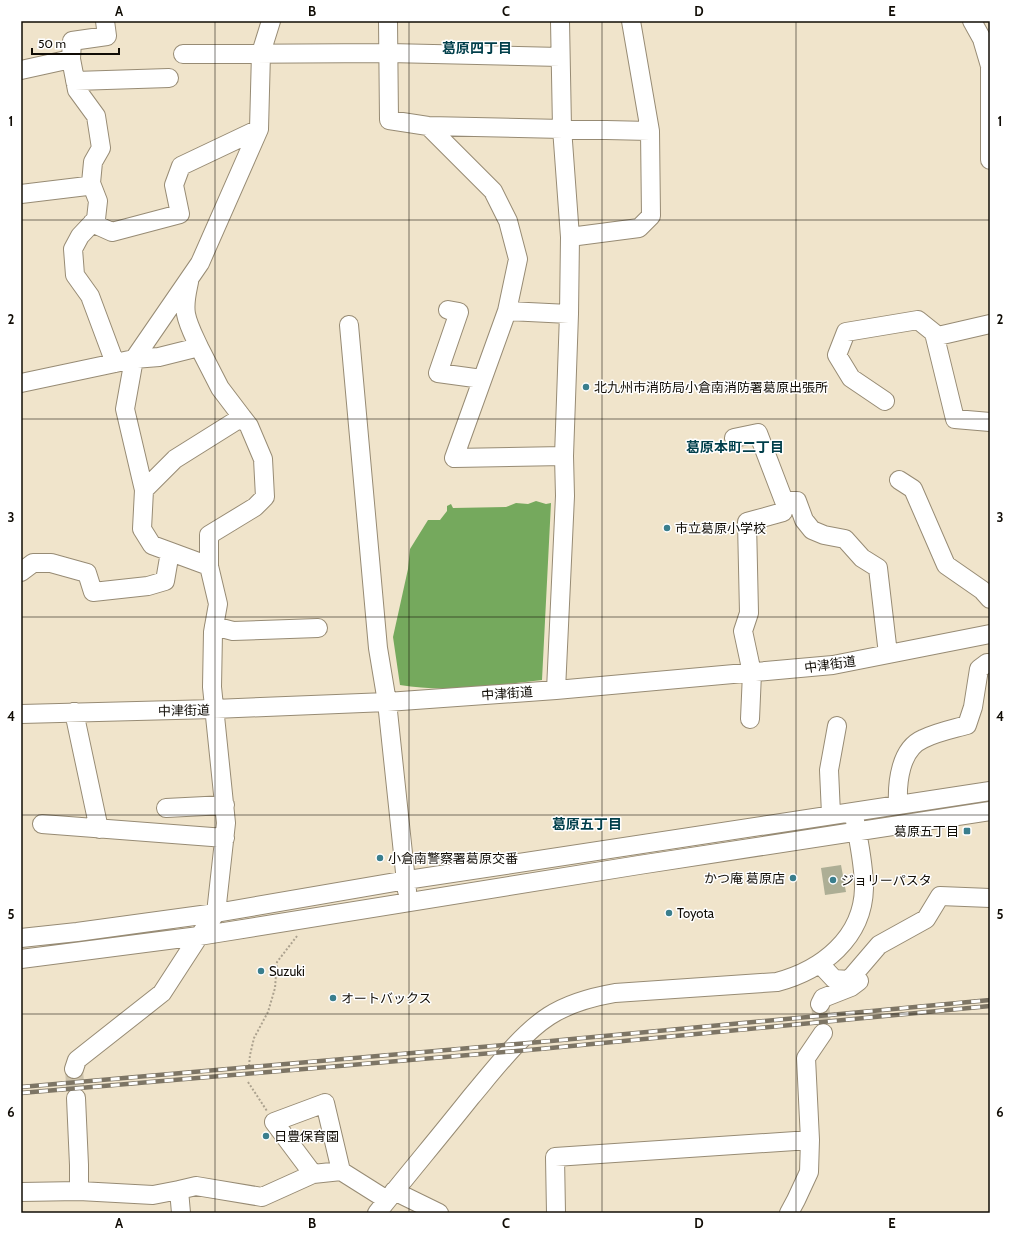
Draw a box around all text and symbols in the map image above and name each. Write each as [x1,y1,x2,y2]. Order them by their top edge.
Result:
text: A [115,3,124,19]
text: B [308,3,316,19]
text: C [502,3,510,19]
text: D [694,3,704,19]
text: E [888,3,896,19]
scale bar [32,30,119,56]
text: 50 m [38,36,66,51]
district label: 葛原四丁目 [442,39,512,57]
text: 1 [9,113,13,129]
text: 1 [998,113,1002,129]
text: 2 [8,311,15,327]
text: 2 [997,311,1004,327]
place label: 北九州市消防局小倉南消防署葛原出張所 [594,379,828,395]
marker: 北九州市消防局小倉南消防署葛原出張所 [581,382,591,392]
district label: 葛原本町二丁目 [686,438,784,456]
text: 3 [7,509,15,525]
text: 3 [996,509,1004,525]
place label: 市立葛原小学校 [675,520,766,536]
marker: 市立葛原小学校 [662,523,672,533]
street label: 中津街道 [803,652,857,676]
street label: 中津街道 [480,683,534,703]
street label: 中津街道 [158,702,210,718]
text: 4 [7,708,15,724]
text: 4 [996,708,1004,724]
district label: 葛原五丁目 [552,815,622,833]
place label: 葛原五丁目 [894,823,959,839]
marker: 葛原五丁目 [962,826,972,836]
place label: 小倉南警察署葛原交番 [388,850,518,866]
marker: 小倉南警察署葛原交番 [375,853,385,863]
place label: かつ庵 葛原店 [704,870,785,886]
place label: ジョリーパスタ [841,872,932,888]
marker: かつ庵 葛原店 [788,873,798,883]
marker: ジョリーパスタ [828,875,838,885]
place label: Toyota [677,905,715,921]
text: 5 [8,906,15,922]
text: 5 [997,906,1004,922]
marker: Toyota [664,908,674,918]
place label: Suzuki [269,963,305,979]
marker: Suzuki [256,966,266,976]
place label: オートバックス [341,990,432,1006]
marker: オートバックス [328,993,338,1003]
text: 6 [7,1104,15,1120]
text: 6 [996,1104,1004,1120]
place label: 日豊保育園 [274,1128,339,1144]
marker: 日豊保育園 [261,1131,271,1141]
text: A [115,1215,124,1231]
text: B [308,1215,316,1231]
text: C [502,1215,510,1231]
text: D [694,1215,704,1231]
text: E [888,1215,896,1231]

